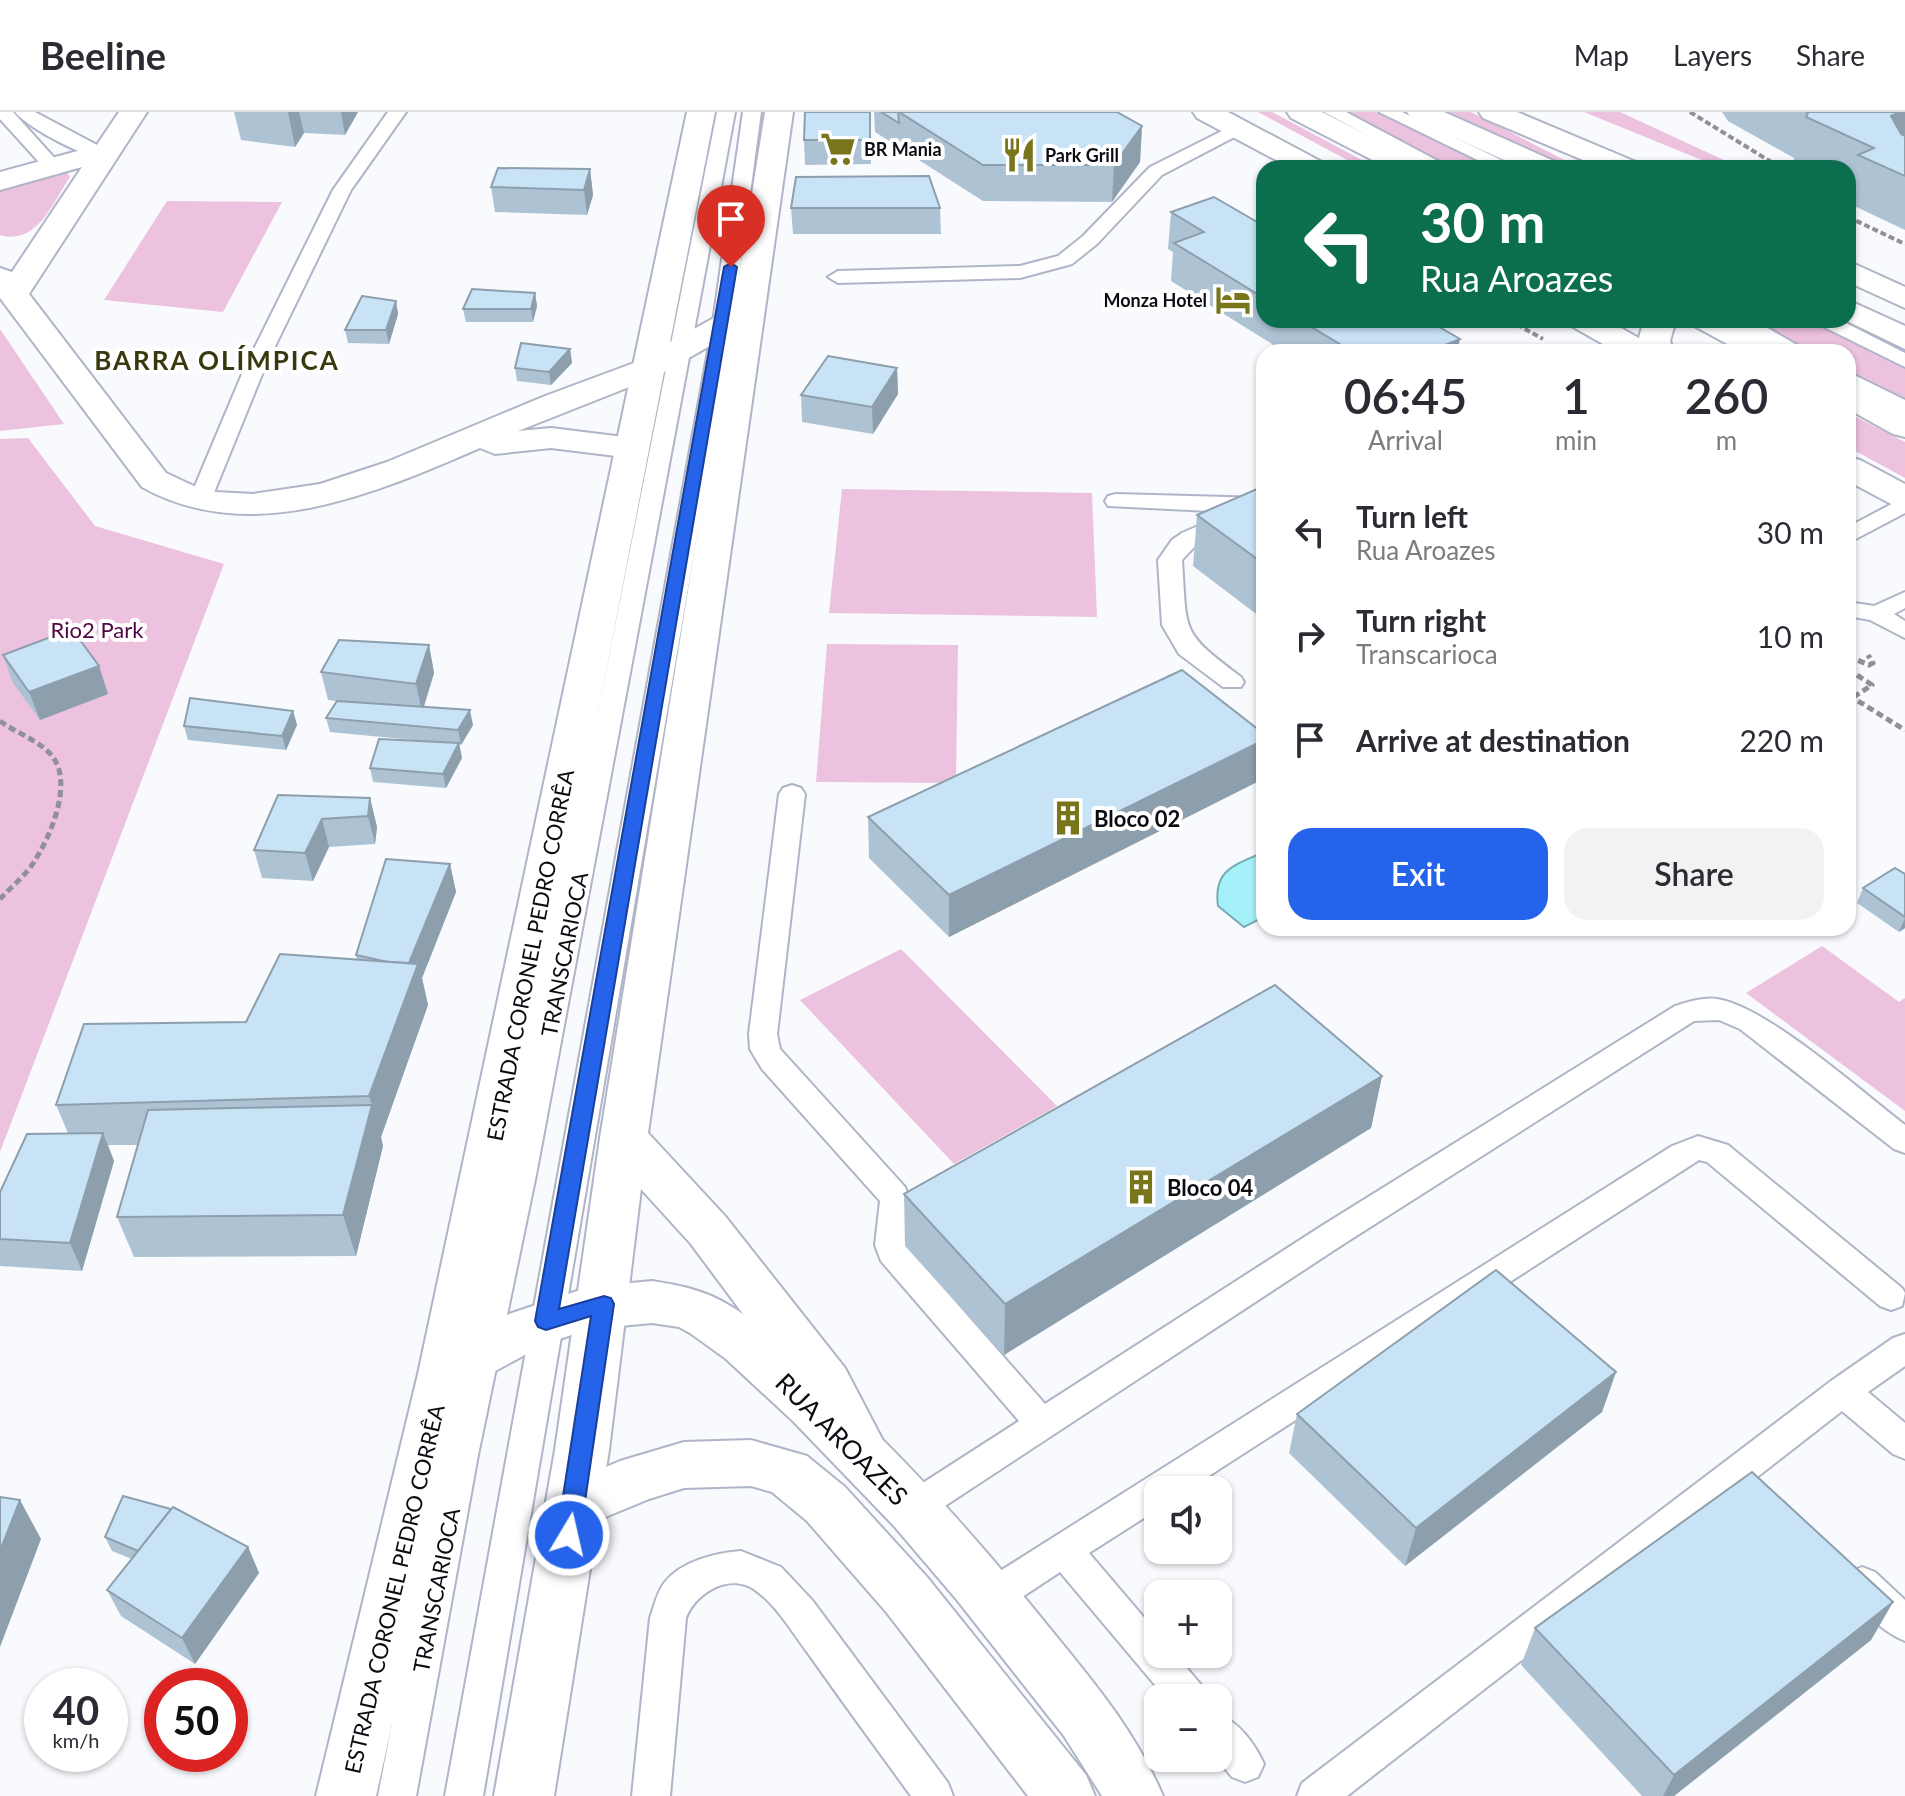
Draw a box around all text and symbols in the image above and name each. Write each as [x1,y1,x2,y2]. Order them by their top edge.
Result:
text: Beeline [40,32,166,78]
text: Map [1574,38,1629,72]
text: Layers [1673,38,1752,72]
text: Share [1796,38,1865,72]
supermarket icon: BR Mania [819,130,857,168]
restaurant icon: Park Grill [1000,136,1038,174]
place label: BR Mania [864,138,942,160]
place label: Park Grill [1045,144,1119,166]
pin [697,185,765,267]
text: 30 m [1420,188,1545,255]
icon: left [1288,192,1392,296]
icon: arrive [709,197,753,241]
text: Rua Aroazes [1420,256,1613,300]
hotel icon: Monza Hotel [1214,281,1252,319]
place label: Monza Hotel [1104,289,1207,311]
district label: BARRA OLÍMPICA [94,344,340,376]
text: 06:45 [1344,367,1467,424]
text: 1 [1562,367,1590,424]
text: 260 [1685,367,1768,424]
text: Arrival [1368,424,1443,456]
text: min [1555,424,1597,456]
text: m [1716,424,1737,456]
text: Turn left [1356,498,1468,534]
icon: left [1288,510,1332,554]
text: 30 m [1757,514,1824,550]
text: Rua Aroazes [1356,534,1496,566]
text: Turn right [1356,602,1486,638]
icon: right [1288,614,1332,658]
park label: Rio2 Park [51,616,144,643]
text: 10 m [1757,618,1824,654]
text: Transcarioca [1356,638,1498,670]
icon: arrive [1288,718,1332,762]
text: Arrive at destination [1356,722,1630,758]
text: 220 m [1739,722,1824,758]
street label: ESTRADA CORONEL PEDRO CORRÊA [481,767,579,1143]
building icon: Bloco 02 [1049,799,1087,837]
place label: Bloco 02 [1094,805,1180,832]
button: Exit [1288,828,1548,920]
button: Share [1564,828,1824,920]
street label: TRANSCARIOCA [535,869,593,1039]
building icon: Bloco 04 [1122,1168,1160,1206]
place label: Bloco 04 [1167,1174,1254,1201]
street label: RUA AROAZES [769,1366,915,1512]
street label: ESTRADA CORONEL PEDRO CORRÊA [338,1402,450,1776]
map controls [1144,1476,1232,1772]
button: sound [1144,1476,1232,1564]
position arrow [527,1493,611,1577]
street label: TRANSCARIOCA [407,1505,465,1675]
button: + [1144,1580,1232,1668]
speed limit sign: 50 [144,1668,248,1772]
button: − [1144,1684,1232,1772]
text: 40 [53,1686,99,1734]
text: km/h [53,1728,99,1752]

